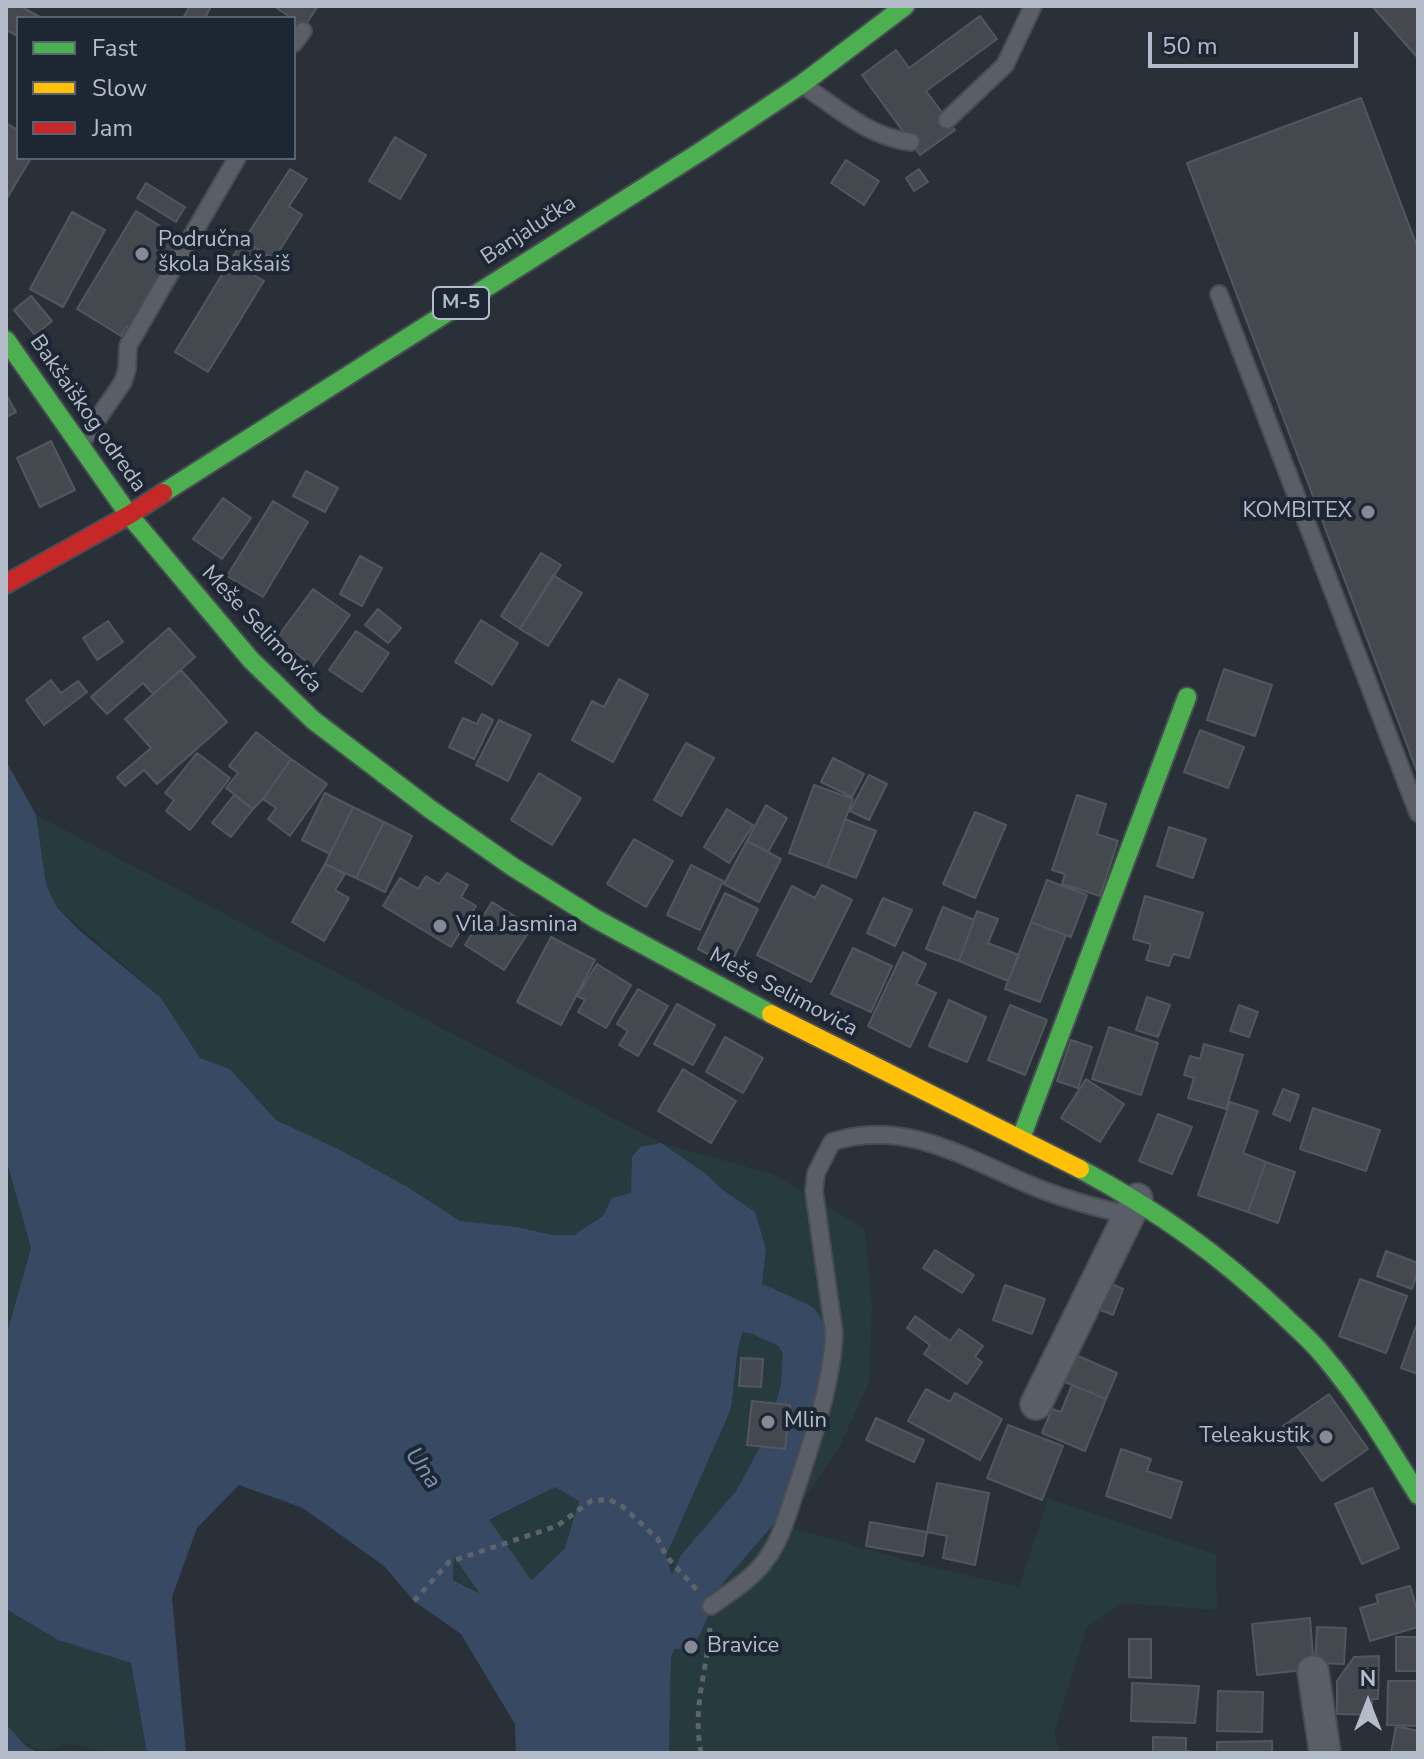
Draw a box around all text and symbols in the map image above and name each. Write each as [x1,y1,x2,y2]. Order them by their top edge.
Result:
legend [16,16,296,160]
scale bar [1152,16,1362,66]
text: 50 m [1162,30,1218,62]
text: Fast [92,32,137,64]
text: Slow [92,72,147,104]
text: Jam [92,112,133,144]
street label: Banjalučka [477,191,581,271]
place label: Područna škola Bakšaiš [158,228,291,280]
marker: Područna škola Bakšaiš [133,245,151,263]
road number: M-5 [433,287,489,319]
street label: Bakšaiškog odreda [23,330,151,498]
place label: KOMBITEX [1242,499,1352,525]
marker: KOMBITEX [1359,503,1377,521]
street label: Meše Selimovića [195,561,327,699]
place label: Vila Jasmina [456,913,578,939]
marker: Vila Jasmina [431,917,449,935]
street label: Meše Selimovića [704,943,862,1043]
place label: Mlin [784,1409,827,1435]
marker: Mlin [759,1413,777,1431]
place label: Teleakustik [1199,1424,1310,1450]
marker: Teleakustik [1317,1428,1335,1446]
water label: Una [398,1443,446,1495]
place label: Bravice [707,1634,779,1660]
marker: Bravice [682,1638,700,1656]
north arrow [1328,1663,1408,1743]
text: N [1360,1664,1376,1694]

